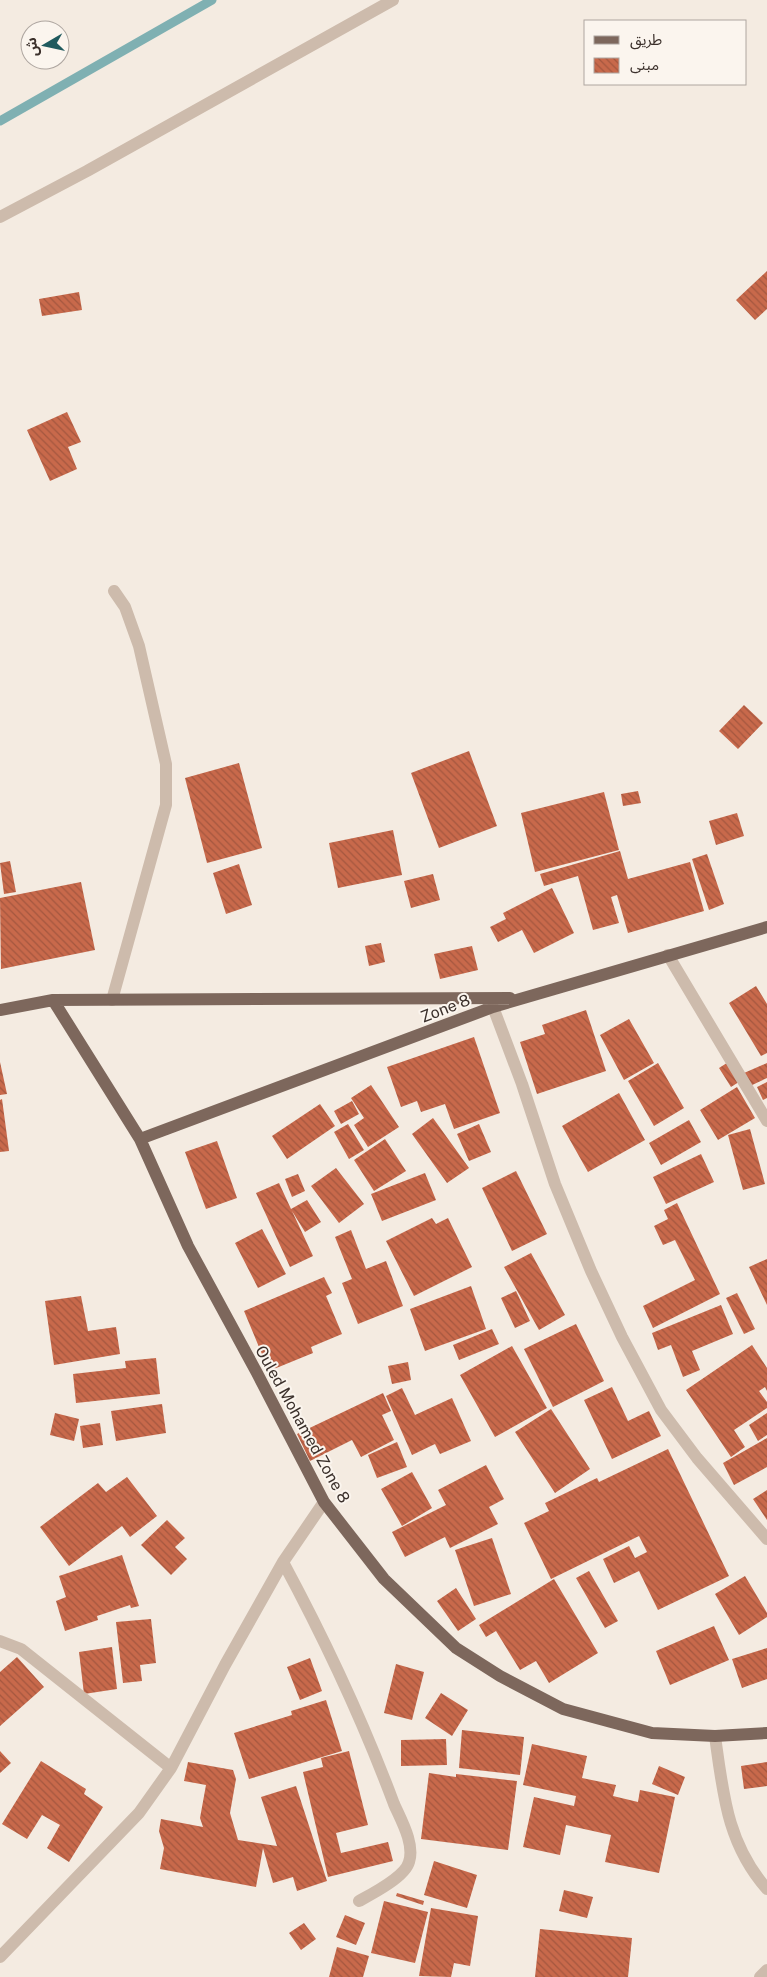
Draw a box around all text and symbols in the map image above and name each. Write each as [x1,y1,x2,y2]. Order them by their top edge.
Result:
north arrow [20,20,70,70]
legend [584,20,747,85]
text: طريق [630,31,662,50]
text: ش [23,36,42,58]
text: مبنى [630,56,659,74]
street label: Zone 8 [418,990,473,1027]
street label: Ouled Mohamed Zone 8 [251,1342,354,1506]

